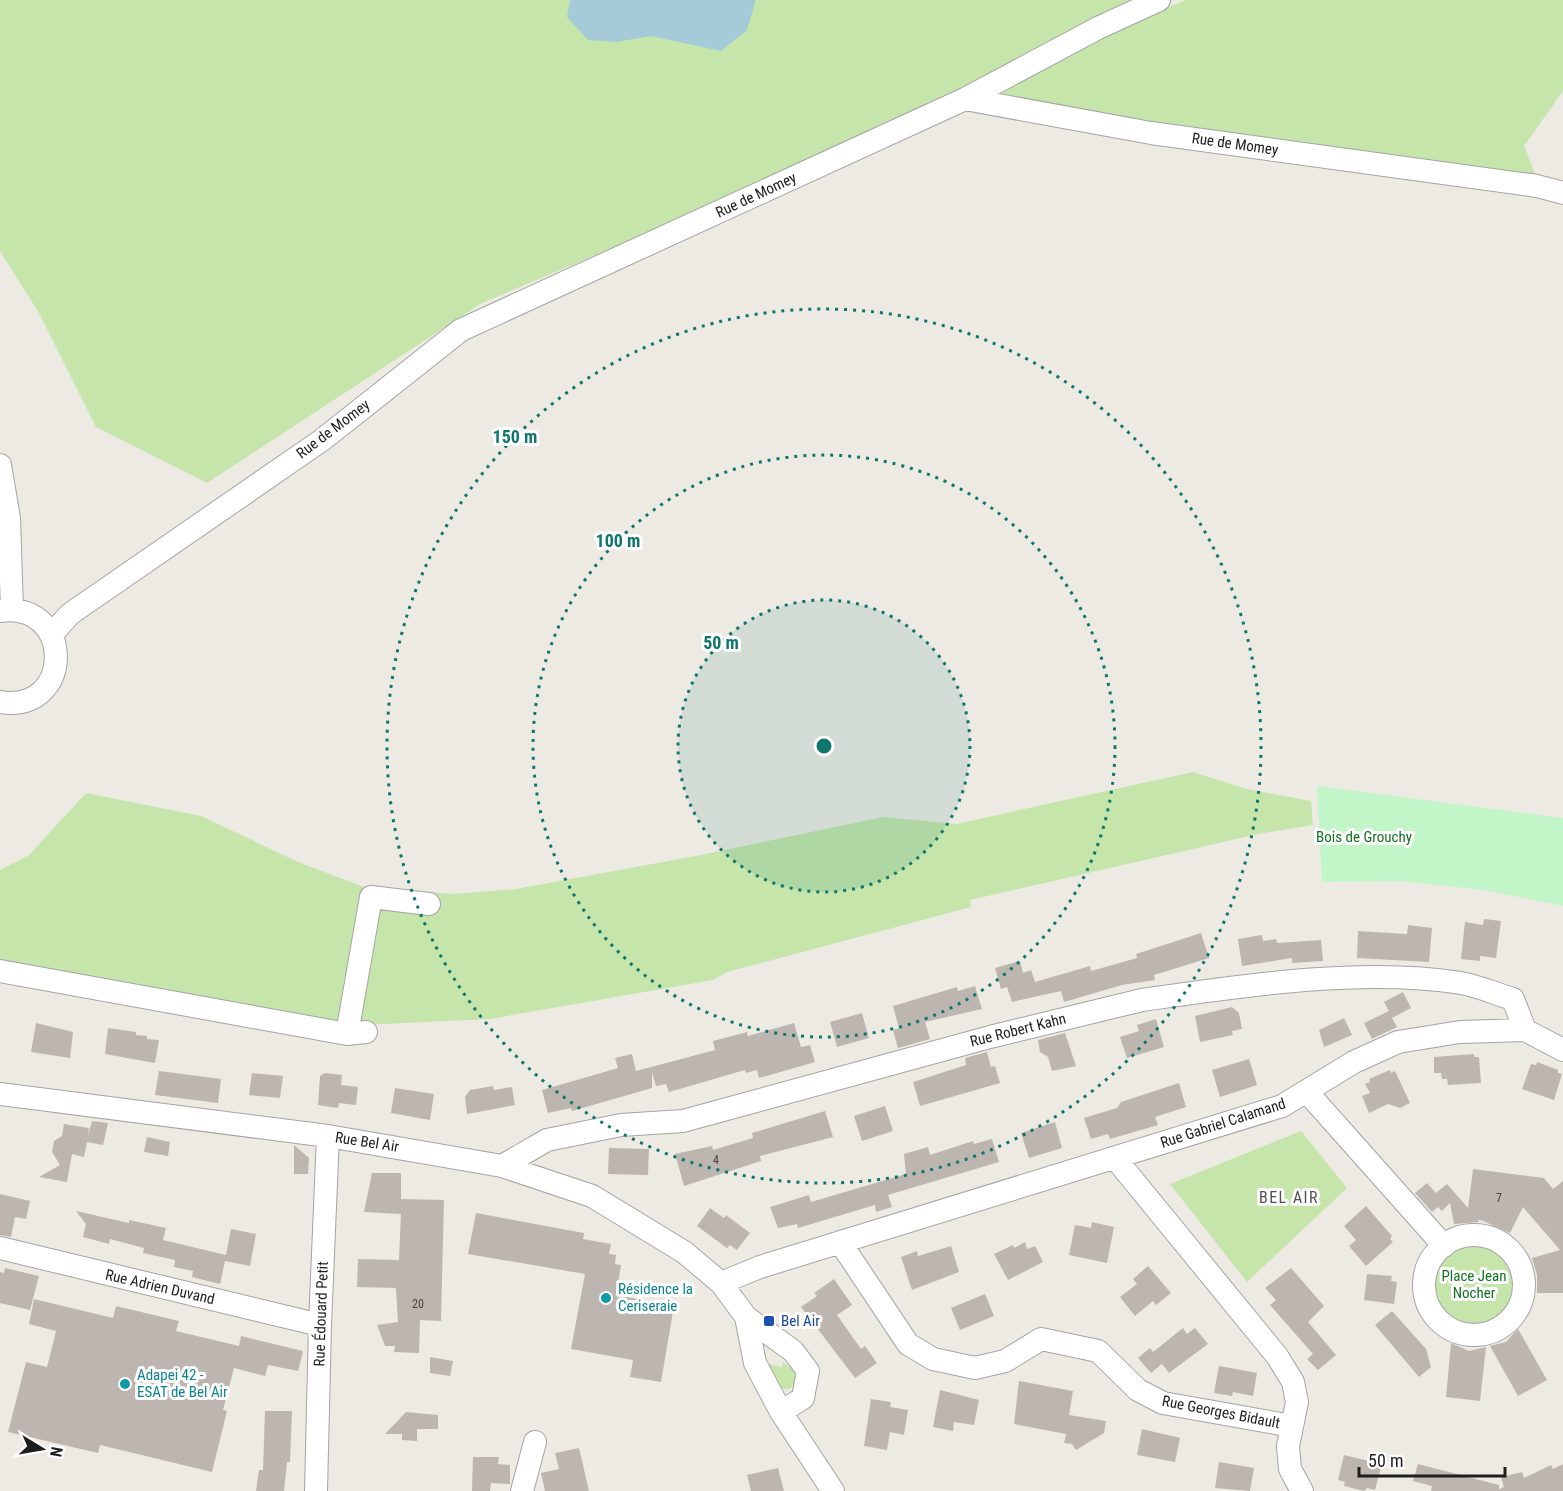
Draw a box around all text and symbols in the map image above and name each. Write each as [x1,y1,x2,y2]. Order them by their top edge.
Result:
street label: Rue de Momey [1191,129,1279,159]
street label: Rue de Momey [713,168,799,222]
street label: Rue de Momey [293,396,373,462]
text: 150 m [493,426,537,447]
text: 100 m [596,530,640,551]
text: 50 m [703,632,739,653]
centre of rings [814,736,834,756]
park label: Bois de Grouchy [1316,828,1412,846]
street label: Rue Robert Kahn [968,1009,1068,1051]
street label: Rue Gabriel Calamand [1158,1094,1288,1152]
street label: Rue Bel Air [334,1128,401,1156]
house number: 4 [713,1153,719,1167]
district label: BEL AIR [1259,1188,1319,1207]
house number: 7 [1496,1191,1502,1205]
street label: Rue Édouard Petit [310,1261,332,1367]
street label: Rue Adrien Duvand [104,1266,216,1308]
park label: Place Jean Nocher [1441,1267,1507,1302]
place label: Résidence la Ceriseraie [618,1280,693,1315]
marker: Résidence la Ceriseraie [599,1291,613,1305]
house number: 20 [412,1297,424,1311]
place label: Bel Air [781,1312,820,1330]
marker: Bel Air [762,1314,776,1328]
place label: Adapei 42 - ESAT de Bel Air [137,1366,228,1401]
marker: Adapei 42 - ESAT de Bel Air [118,1377,132,1391]
street label: Rue Georges Bidault [1161,1392,1281,1432]
north arrow [12,1419,72,1479]
scale bar [1359,1440,1504,1478]
text: N [46,1445,66,1458]
text: 50 m [1368,1450,1403,1471]

